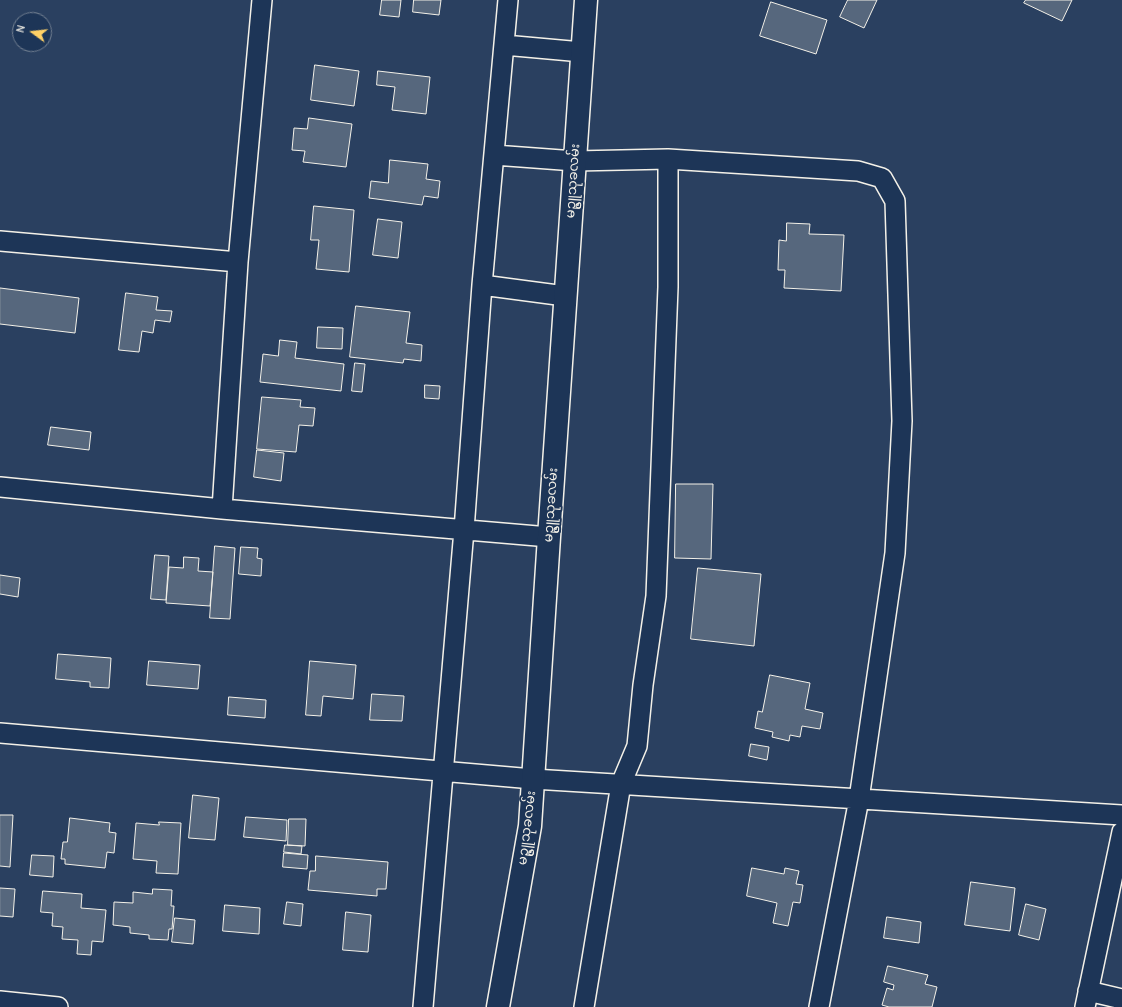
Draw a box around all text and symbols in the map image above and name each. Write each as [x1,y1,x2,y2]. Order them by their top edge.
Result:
north arrow [12,12,52,52]
text: N [14,24,28,34]
street label: မဥ္ဇူသုခလမ်း [563,143,583,219]
street label: မဥ္ဇူသုခလမ်း [541,467,561,543]
street label: မဥ္ဇူသုခလမ်း [515,790,539,866]

